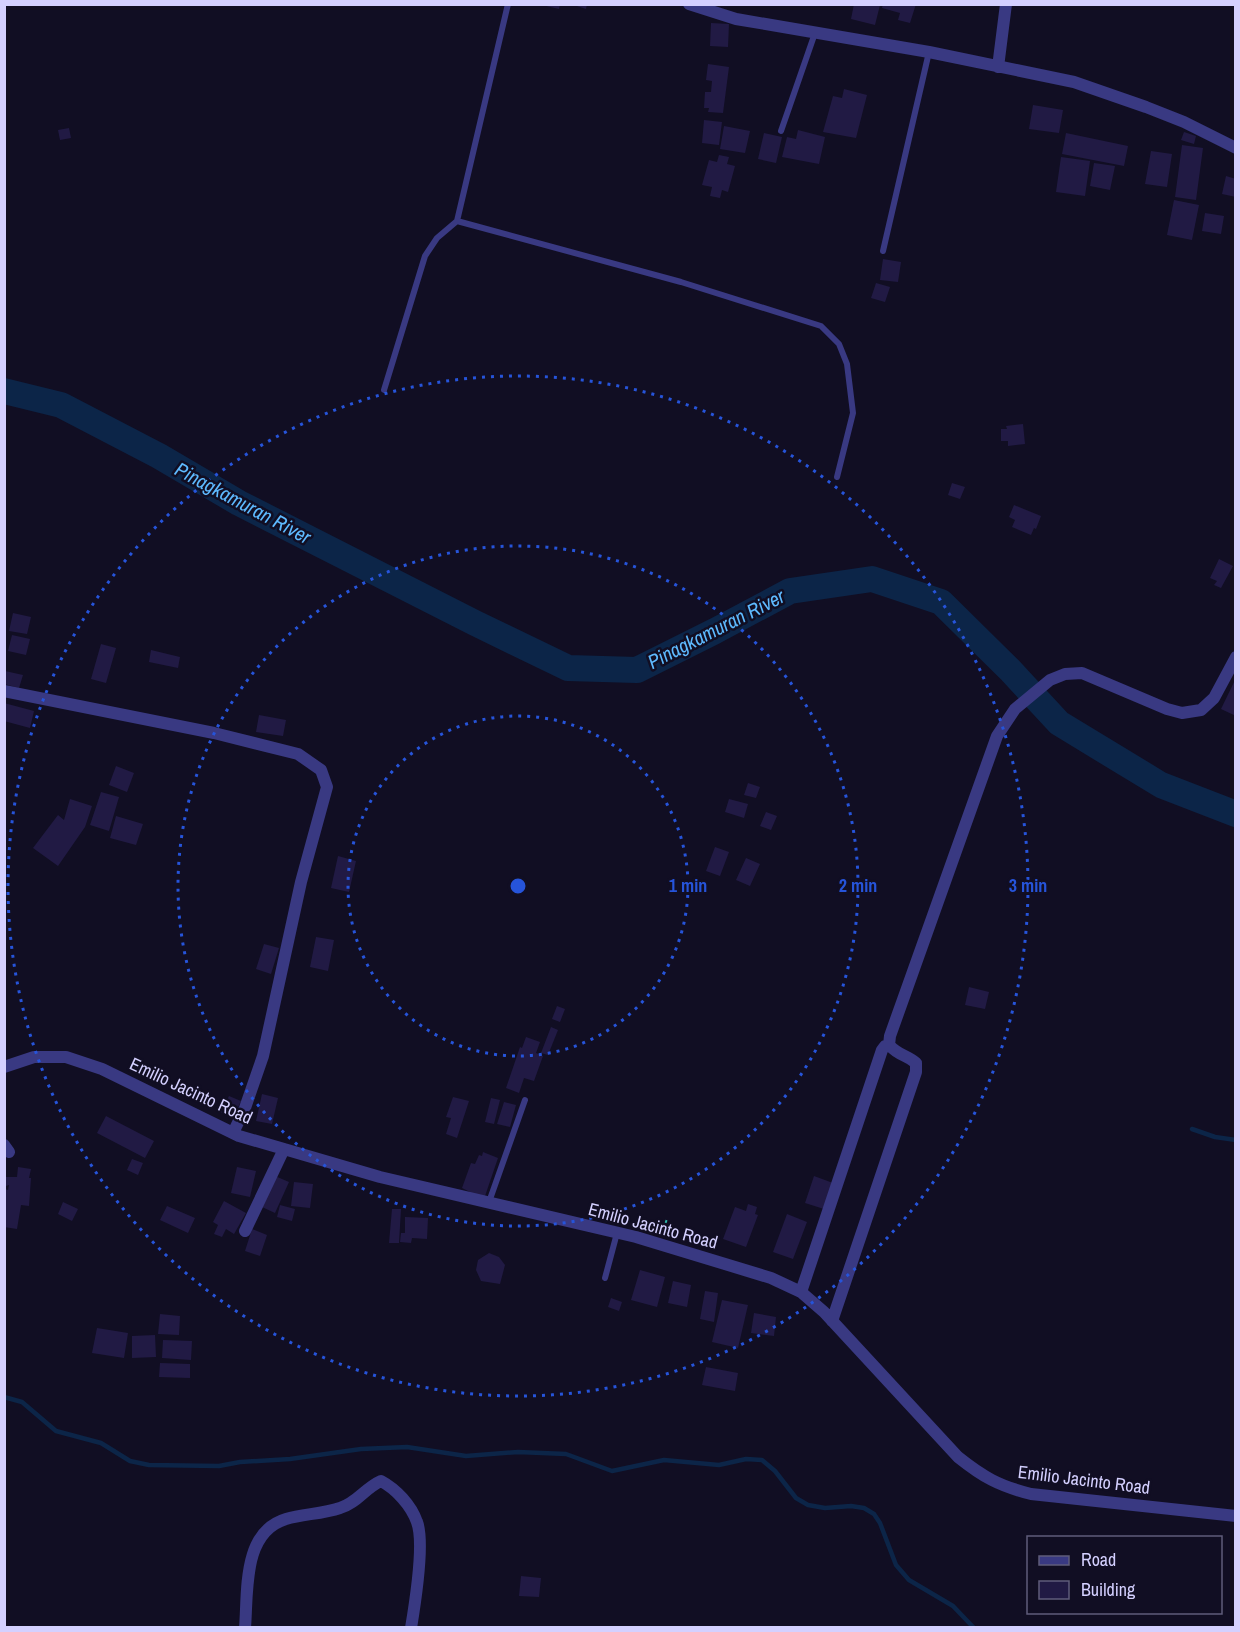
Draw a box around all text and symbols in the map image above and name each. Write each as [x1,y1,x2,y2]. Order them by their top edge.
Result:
water label: Pinagkamuran River [170,455,316,550]
water label: Pinagkamuran River [643,582,789,675]
text: 1 min [669,873,707,898]
text: 2 min [839,873,877,898]
text: 3 min [1009,873,1047,898]
centre of rings [508,876,528,896]
street label: Emilio Jacinto Road [126,1051,257,1130]
street label: Emilio Jacinto Road [586,1196,721,1255]
street label: Emilio Jacinto Road [1017,1459,1152,1500]
legend [1027,1536,1222,1614]
text: Road [1081,1547,1116,1572]
text: Building [1081,1577,1136,1602]

